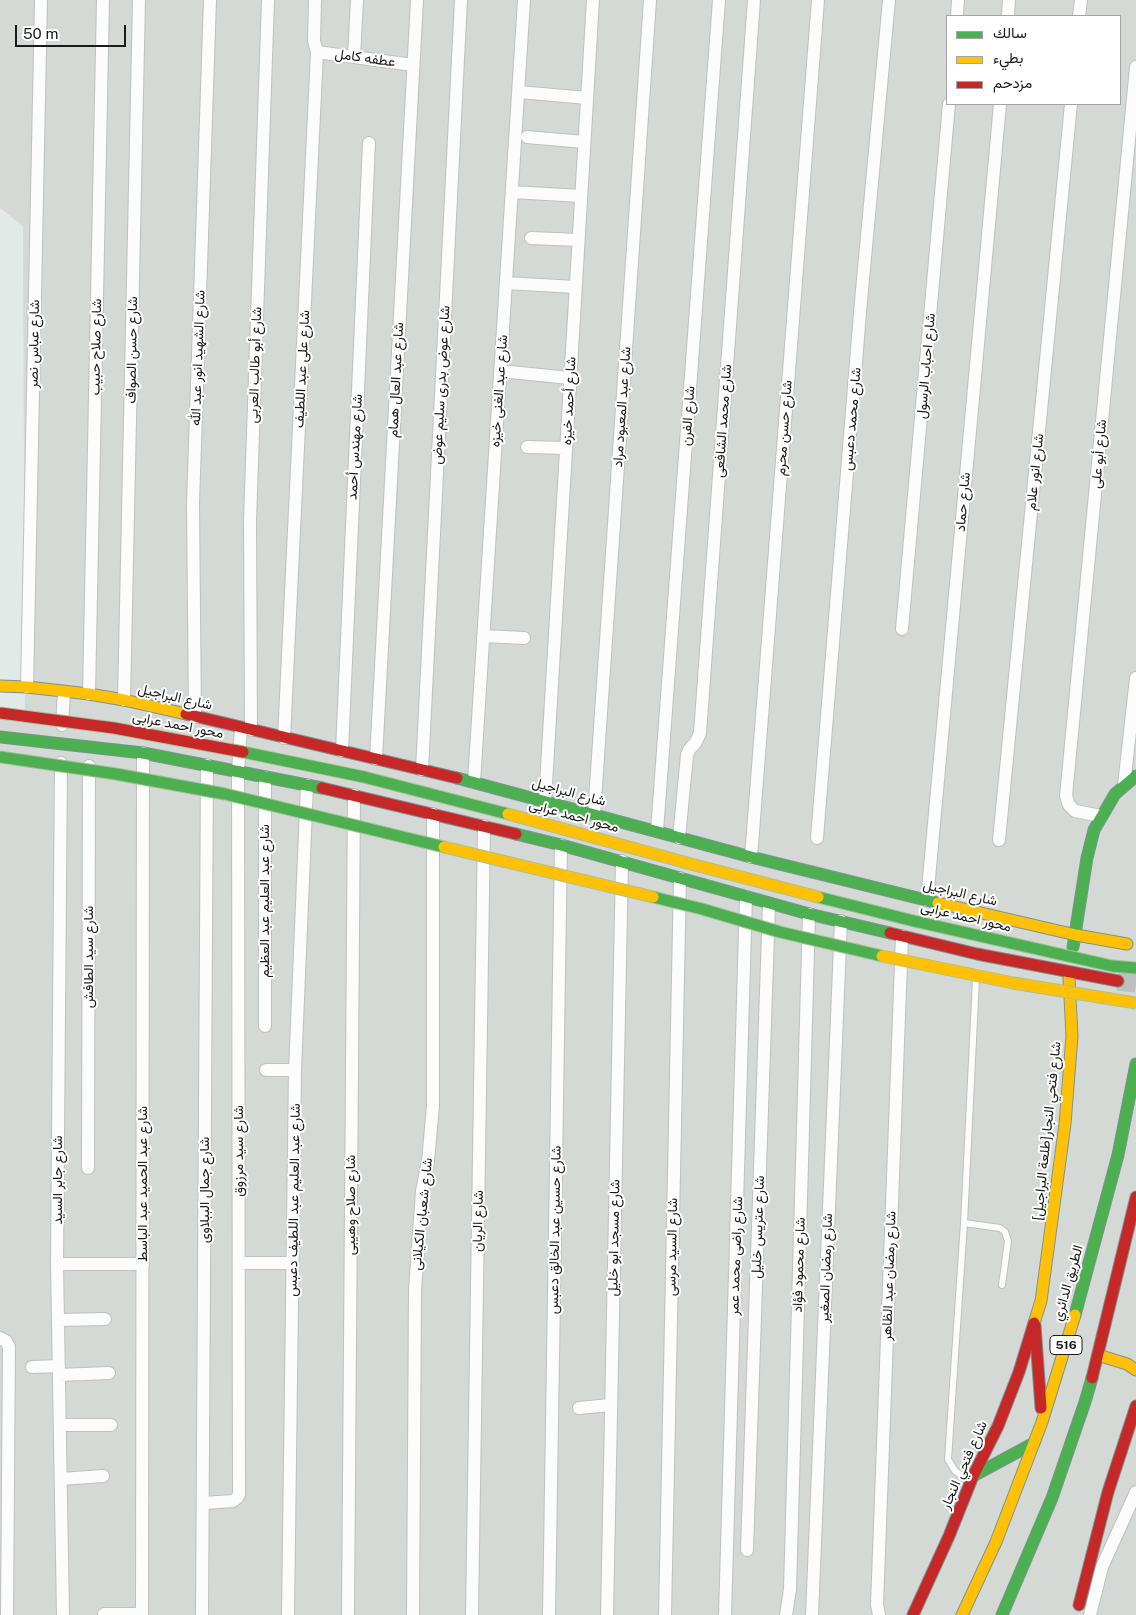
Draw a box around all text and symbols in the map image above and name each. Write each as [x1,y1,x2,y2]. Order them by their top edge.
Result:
scale bar [18,15,129,47]
legend [946,15,1121,105]
text: سالك [993,24,1027,41]
text: 50 m [23,25,58,42]
street label: عطفه كامل [334,45,396,71]
text: بطيء [993,49,1023,66]
text: مزدحم [993,74,1032,91]
street label: شارع الشهيد انور عبد الله [187,290,209,426]
street label: شارع حسن الصواف [123,296,141,404]
street label: شارع صلاح حبيب [87,298,105,396]
street label: شارع عباس نصر [25,299,43,389]
street label: شارع عوض بدرى سليم عوض [428,305,454,465]
street label: شارع أبو طالب العربى [245,306,265,424]
street label: شارع على عبد اللطيف [291,310,313,428]
street label: شارع احباب الرسول [913,312,939,420]
street label: شارع عبد العال همام [385,322,407,438]
street label: شارع عبد الغنى خيزه [487,334,511,448]
street label: شارع عبد المعبود مراد [609,346,635,468]
street label: شارع أحمد خيزه [558,356,580,446]
street label: شارع محمد الشافعى [711,364,735,478]
street label: شارع محمد دعبس [839,367,865,471]
street label: شارع حسن محرم [772,380,796,476]
street label: شارع الفرن [678,385,698,447]
street label: شارع مهندس أحمد [344,394,366,500]
street label: شارع أبو على [1088,419,1110,489]
street label: شارع انور علام [1023,433,1047,511]
street label: شارع حماد [952,472,974,532]
street label: شارع البراجيل [136,680,214,714]
street label: محور احمد عرابى [131,708,225,742]
street label: شارع البراجيل [530,774,608,810]
street label: محور احمد عرابى [527,796,621,836]
street label: شارع عبد العليم عبد العظيم [257,824,273,978]
street label: شارع البراجيل [921,876,999,910]
street label: محور احمد عرابى [919,898,1013,936]
street label: شارع سيد الطافش [81,906,97,1008]
street label: شارع فتحي النجار[طلعة البراجيل] [1029,1041,1065,1221]
street label: شارع عبد العليم عبد اللطيف دعبس [284,1103,304,1297]
street label: شارع سيد مرزوق [231,1105,247,1197]
street label: شارع عبد الحميد عبد الباسط [135,1106,151,1262]
street label: شارع جابر السيد [50,1135,66,1225]
street label: شارع جمال الببلاوى [197,1137,213,1243]
street label: شارع حسين عبد الخالق دعبس [545,1146,565,1314]
street label: شارع صلاح وهيبى [343,1155,359,1255]
street label: شارع شعبان الكيلانى [408,1157,436,1271]
street label: شارع عتريس خليل [748,1175,768,1279]
street label: شارع مسجد ابو خليل [605,1179,623,1297]
street label: شارع الريان [469,1190,487,1252]
street label: شارع راضى محمد عمر [726,1196,746,1316]
street label: شارع السيد مرسى [663,1198,681,1296]
street label: شارع رمضان عبد الظاهر [878,1211,900,1341]
street label: شارع رمضان الصغير [816,1213,836,1323]
street label: شارع محمود فؤاد [789,1217,809,1313]
street label: الطريق الدائري [1049,1243,1087,1323]
road number: 516 [1050,1336,1082,1354]
street label: شارع فتحي النجار [937,1418,991,1512]

